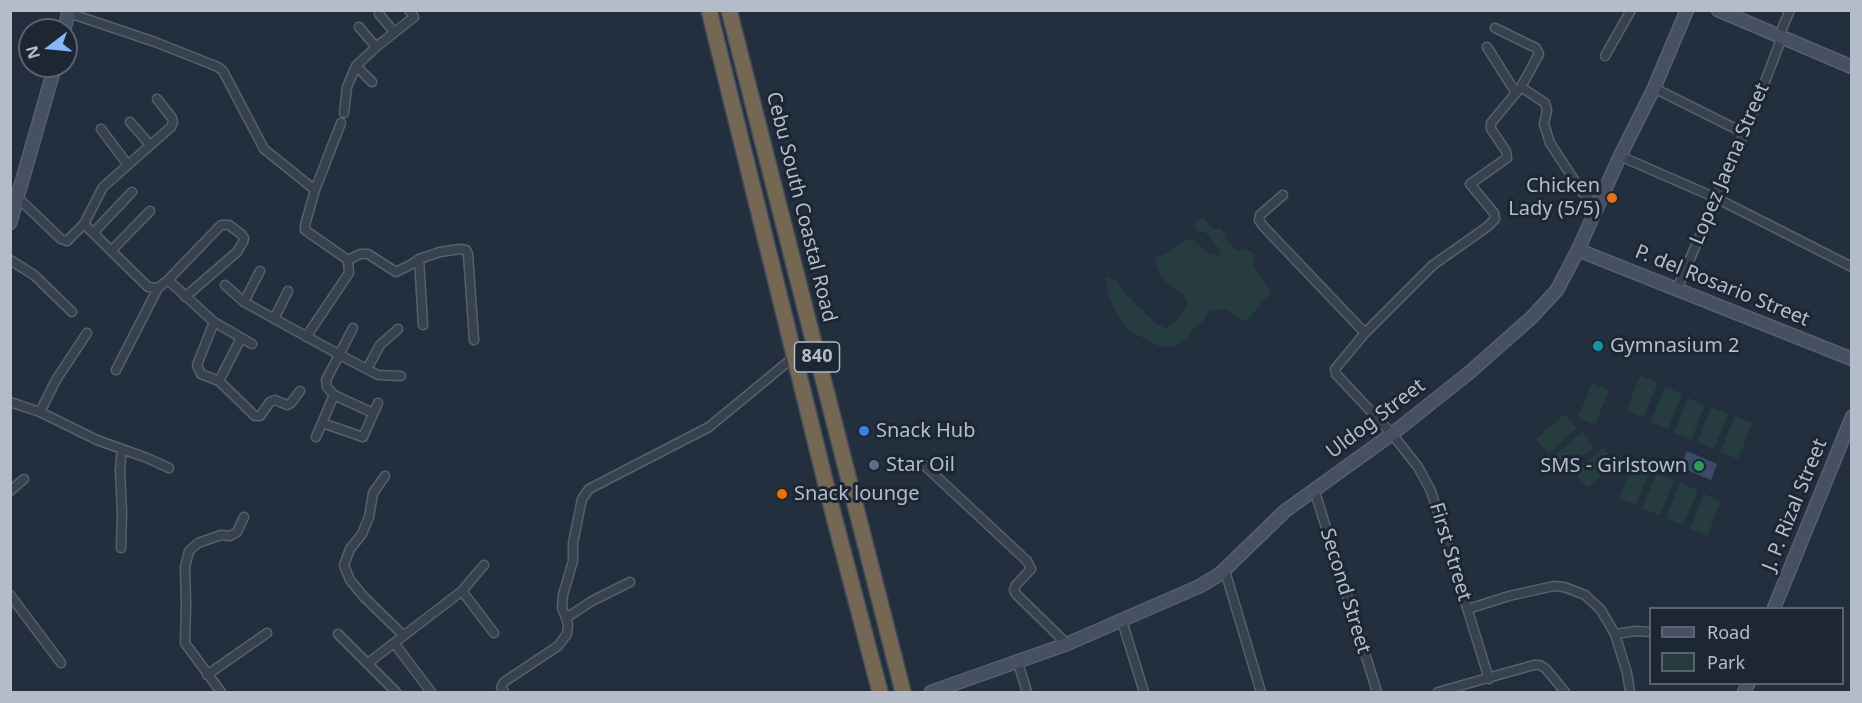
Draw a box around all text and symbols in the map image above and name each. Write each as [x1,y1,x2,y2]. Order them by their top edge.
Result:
north arrow [18,18,78,78]
text: N [20,43,45,62]
street label: Lopez Jaena Street [1685,80,1775,248]
street label: Cebu South Coastal Road [761,89,841,325]
place label: Chicken Lady (5/5) [1508,174,1600,221]
marker: Chicken Lady (5/5) [1605,191,1619,205]
street label: P. del Rosario Street [1631,240,1813,332]
place label: Gymnasium 2 [1610,334,1739,358]
marker: Gymnasium 2 [1591,339,1605,353]
road number: 840 [794,342,840,372]
street label: Uldog Street [1322,374,1430,464]
place label: Snack Hub [876,419,976,443]
marker: Snack Hub [857,424,871,438]
street label: J. P. Rizal Street [1758,435,1832,575]
place label: Star Oil [886,453,955,477]
place label: SMS - Girlstown [1540,454,1687,478]
marker: Star Oil [867,458,881,472]
marker: SMS - Girlstown [1692,459,1706,473]
place label: Snack lounge [794,482,920,506]
marker: Snack lounge [775,487,789,501]
street label: First Street [1424,500,1476,604]
street label: Second Street [1315,525,1375,657]
legend [1649,607,1844,685]
text: Road [1707,620,1750,644]
text: Park [1707,650,1745,674]

